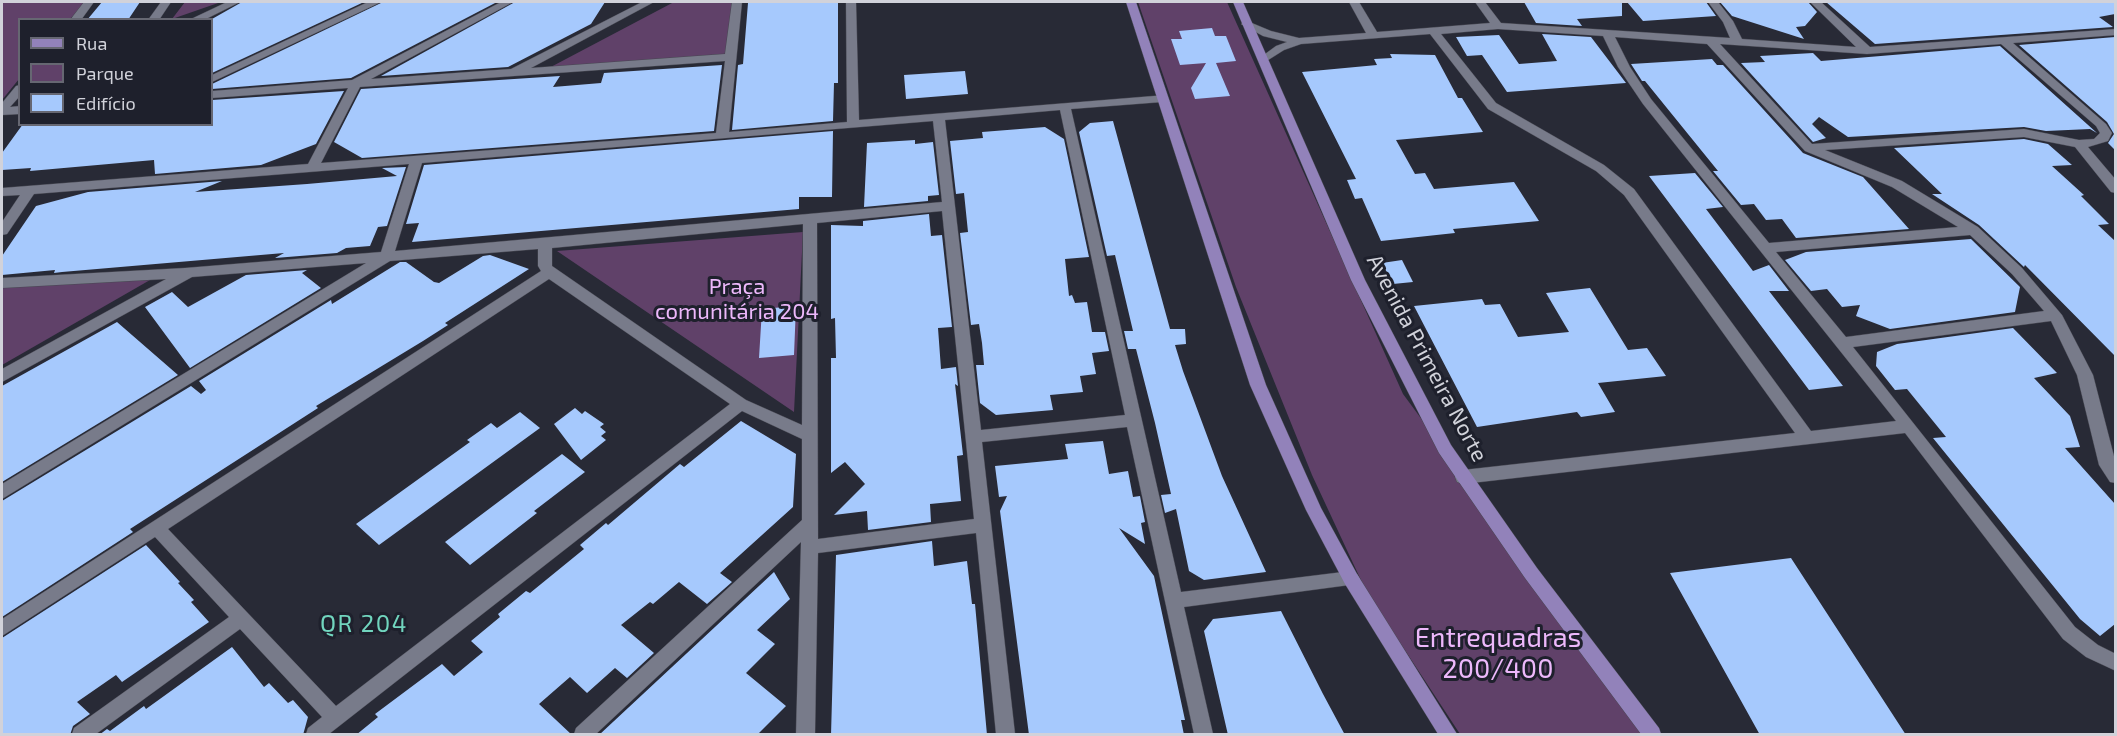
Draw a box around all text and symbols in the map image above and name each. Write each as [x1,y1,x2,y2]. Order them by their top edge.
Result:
legend [18,18,213,126]
text: Rua [76,32,107,54]
text: Parque [76,62,134,84]
text: Edifício [76,92,136,114]
street label: Avenida Primeira Norte [1361,250,1493,466]
park label: Praça comunitária 204 [655,274,819,326]
district label: QR 204 [320,610,408,638]
park label: Entrequadras 200/400 [1415,622,1581,685]

